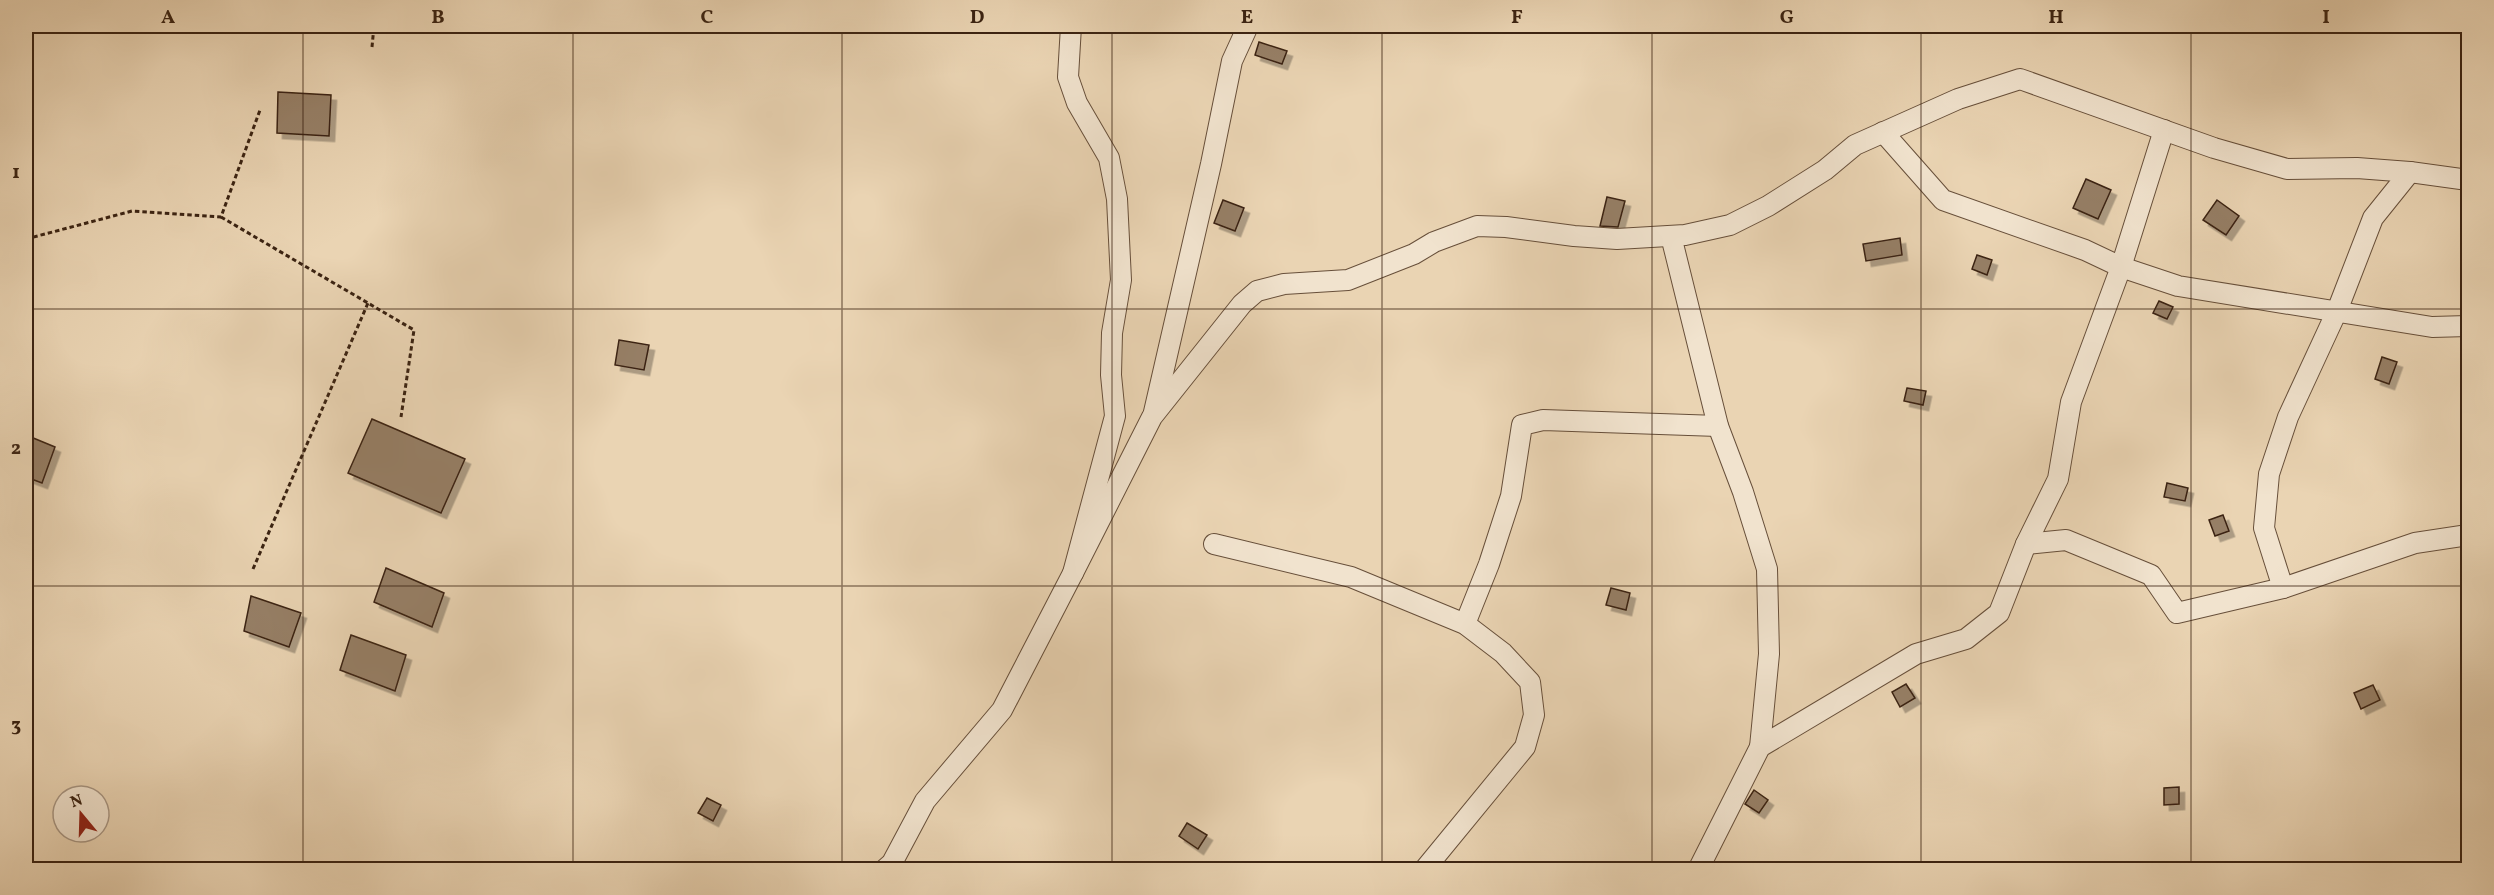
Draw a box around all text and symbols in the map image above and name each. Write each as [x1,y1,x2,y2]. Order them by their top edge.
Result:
text: A [161,4,175,32]
text: B [431,4,445,32]
text: C [701,4,714,32]
text: D [970,4,984,32]
text: E [1241,4,1253,32]
text: F [1511,4,1523,32]
text: G [1780,4,1794,32]
text: H [2048,4,2064,32]
text: I [2322,4,2330,32]
text: 1 [12,159,20,187]
text: 2 [11,435,21,463]
text: 3 [11,712,21,740]
north arrow [51,784,111,844]
text: N [68,789,86,814]

